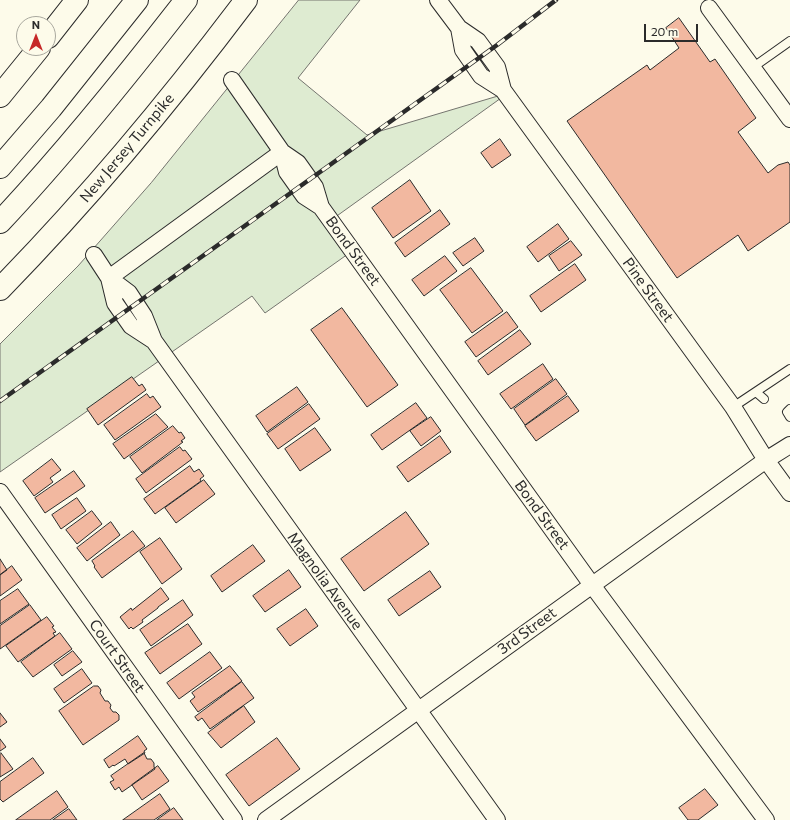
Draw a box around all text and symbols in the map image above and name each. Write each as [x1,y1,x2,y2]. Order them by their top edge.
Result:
north arrow [16,16,56,56]
scale bar [646,16,700,42]
text: N [32,18,40,31]
text: 20 m [651,24,678,38]
street label: New Jersey Turnpike [76,90,178,206]
street label: Bond Street [322,213,384,289]
street label: Pine Street [619,254,677,326]
street label: Bond Street [511,477,573,553]
street label: Magnolia Avenue [284,529,366,633]
street label: 3rd Street [494,604,560,658]
street label: Court Street [85,616,149,696]

